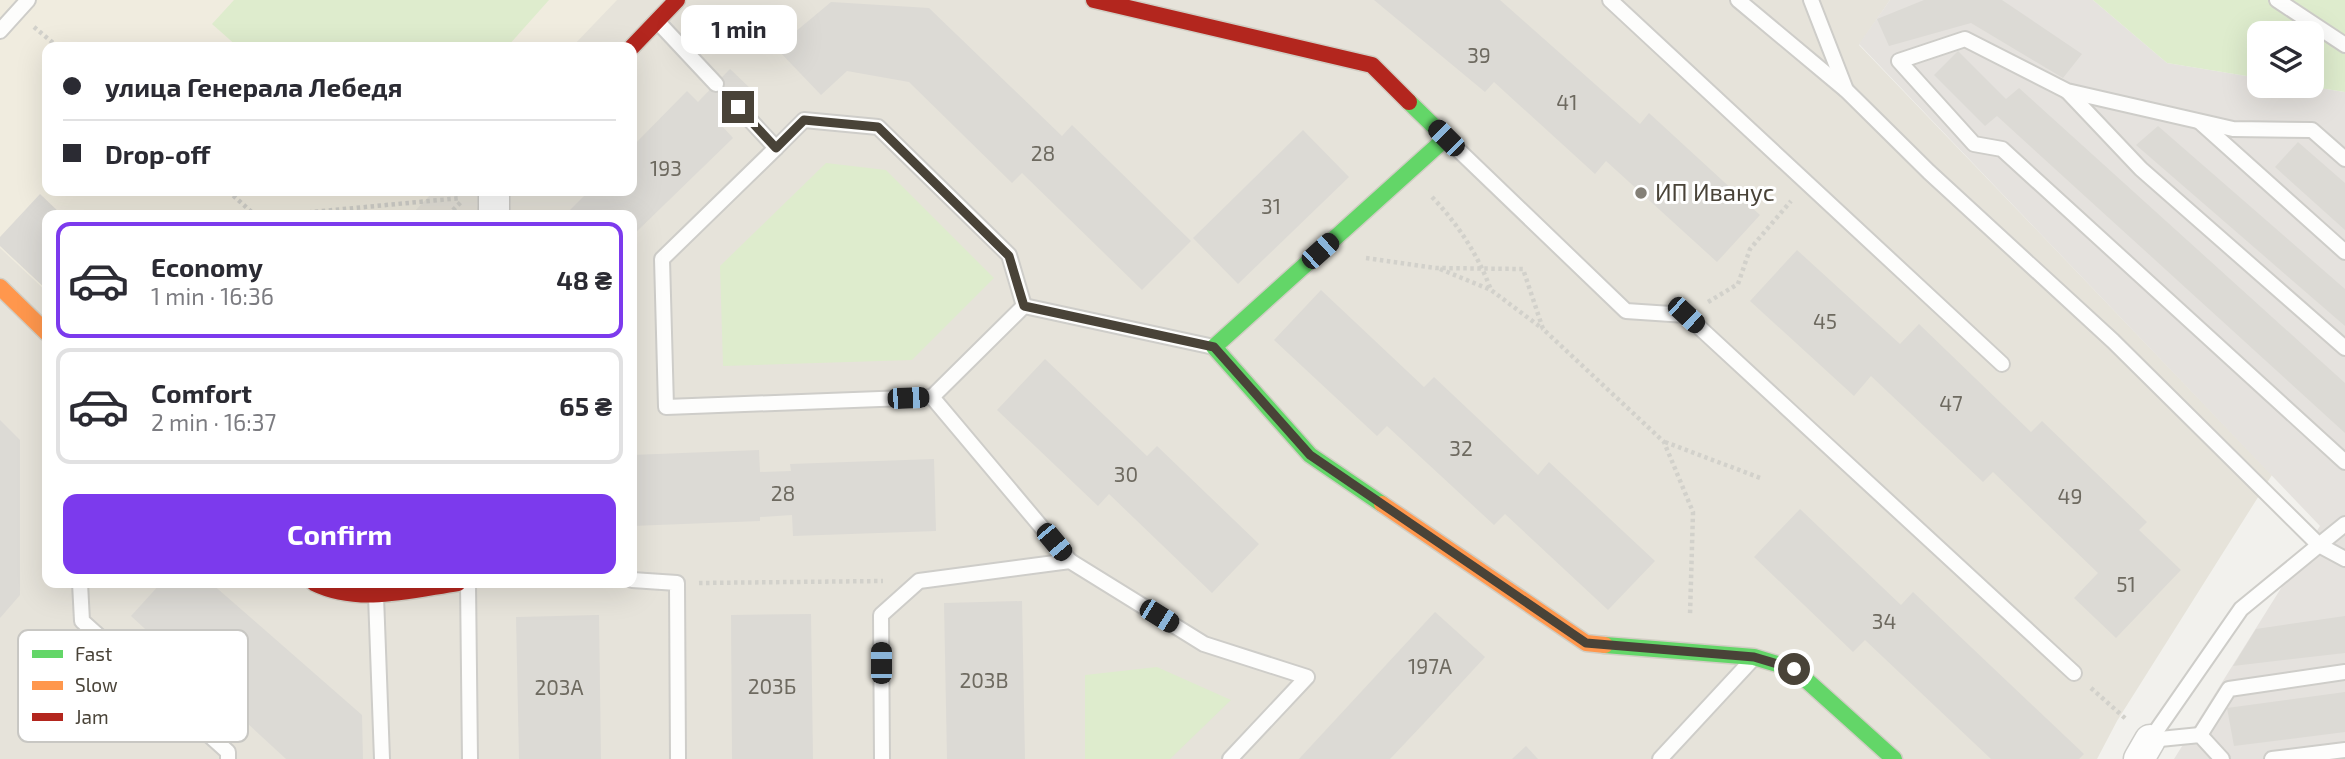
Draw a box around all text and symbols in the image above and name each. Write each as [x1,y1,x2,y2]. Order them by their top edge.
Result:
callout: 1 min [680,6,796,55]
text: 1 min [711,15,767,43]
map controls [2247,21,2324,98]
button: layers [2247,21,2324,98]
house number: 39 [1467,42,1491,67]
text: улица Генерала Лебедя [105,71,402,102]
house number: 41 [1556,89,1578,114]
route end [722,91,754,123]
car [1424,116,1469,160]
text: Drop-off [105,138,210,169]
house number: 28 [1031,140,1055,165]
house number: 193 [650,155,682,180]
place label: ИП Иванус [1655,177,1775,207]
marker: ИП Иванус [1633,185,1649,201]
house number: 31 [1261,193,1281,218]
car [1298,229,1343,273]
icon: car [67,249,130,312]
text: Economy [151,251,263,282]
text: 48 ₴ [556,264,612,295]
text: 1 min · 16:36 [151,282,274,310]
car [1664,293,1709,337]
house number: 45 [1813,308,1837,333]
icon: car [67,375,130,438]
text: Comfort [151,377,252,408]
car [887,387,930,409]
text: 65 ₴ [559,390,612,421]
house number: 47 [1939,390,1963,415]
text: 2 min · 16:37 [151,408,276,436]
house number: 32 [1449,435,1473,460]
house number: 30 [1114,461,1138,486]
house number: 28 [771,480,795,505]
house number: 49 [2058,483,2082,508]
button: Confirm [63,494,616,574]
car [1033,519,1076,565]
house number: 51 [2116,571,2136,596]
car [1136,596,1183,636]
house number: 34 [1872,608,1896,633]
legend [18,630,248,742]
text: Fast [75,642,112,665]
car [871,642,892,684]
house number: 197А [1408,653,1452,678]
route start [1778,653,1810,685]
house number: 203В [959,667,1009,692]
text: Slow [75,673,118,696]
house number: 203Б [748,673,796,698]
house number: 203А [534,674,584,699]
text: Jam [75,705,109,728]

